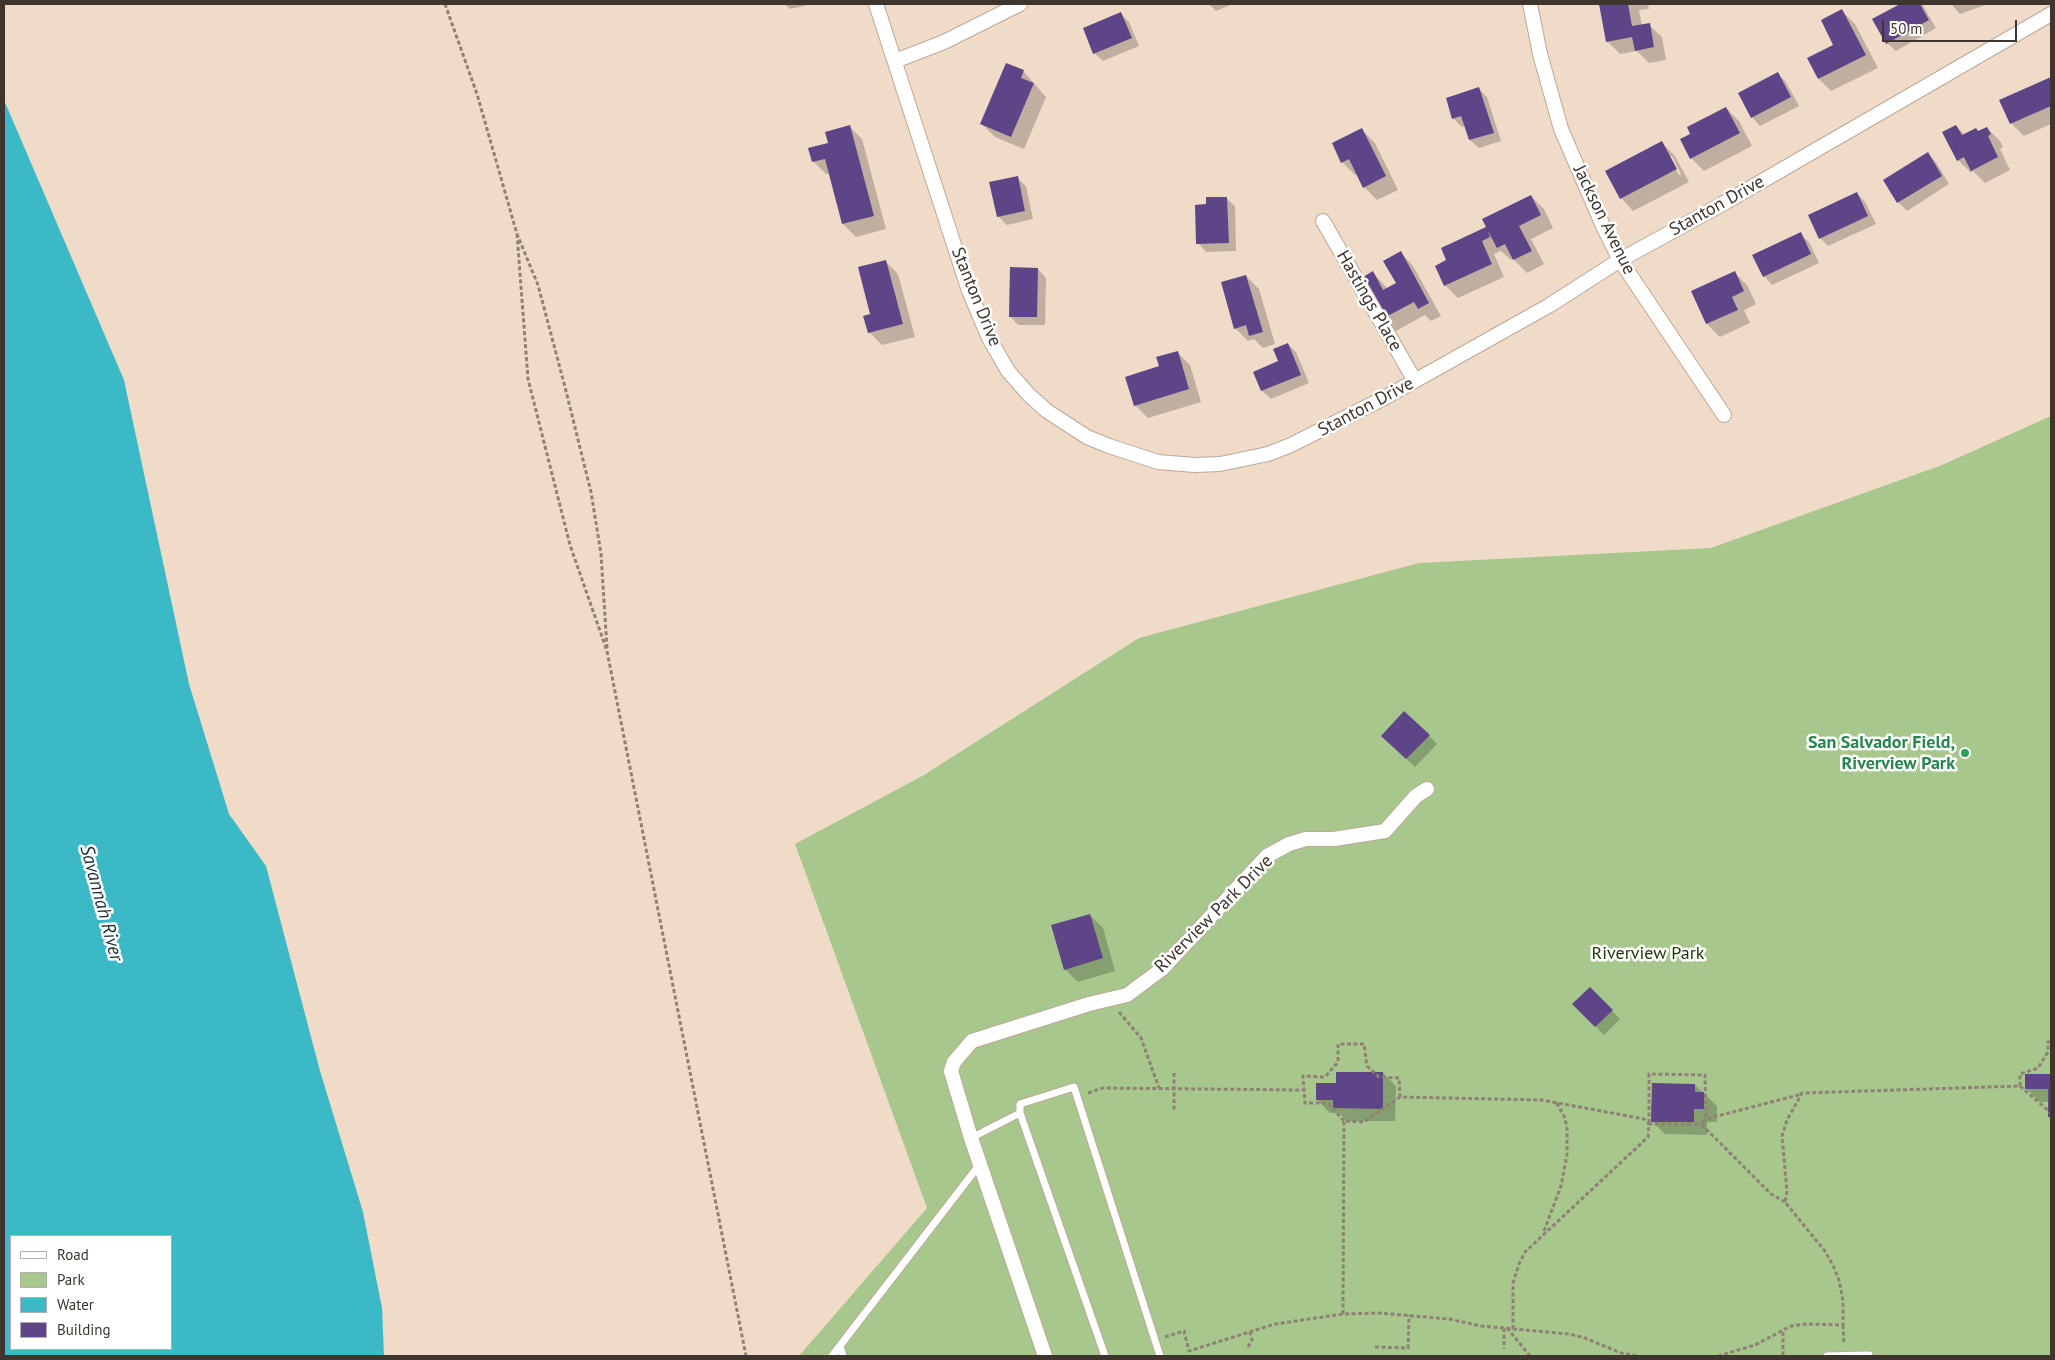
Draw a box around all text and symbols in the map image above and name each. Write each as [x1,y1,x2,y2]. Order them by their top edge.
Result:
scale bar [1885,10,2020,42]
text: 50 m [1890,19,1923,38]
street label: Jackson Avenue [1568,162,1640,278]
street label: Stanton Drive [1666,171,1768,241]
street label: Stanton Drive [946,244,1006,350]
street label: Hastings Place [1332,247,1406,355]
street label: Stanton Drive [1315,373,1417,441]
place label: San Salvador Field, Riverview Park [1808,732,1955,774]
marker: San Salvador Field, Riverview Park [1959,747,1971,759]
water label: Savannah River [75,843,127,963]
street label: Riverview Park Drive [1151,851,1277,977]
park label: Riverview Park [1592,943,1704,965]
legend [10,1235,172,1350]
text: Road [57,1245,89,1264]
text: Park [57,1270,85,1289]
text: Water [57,1295,94,1314]
text: Building [57,1320,111,1339]

